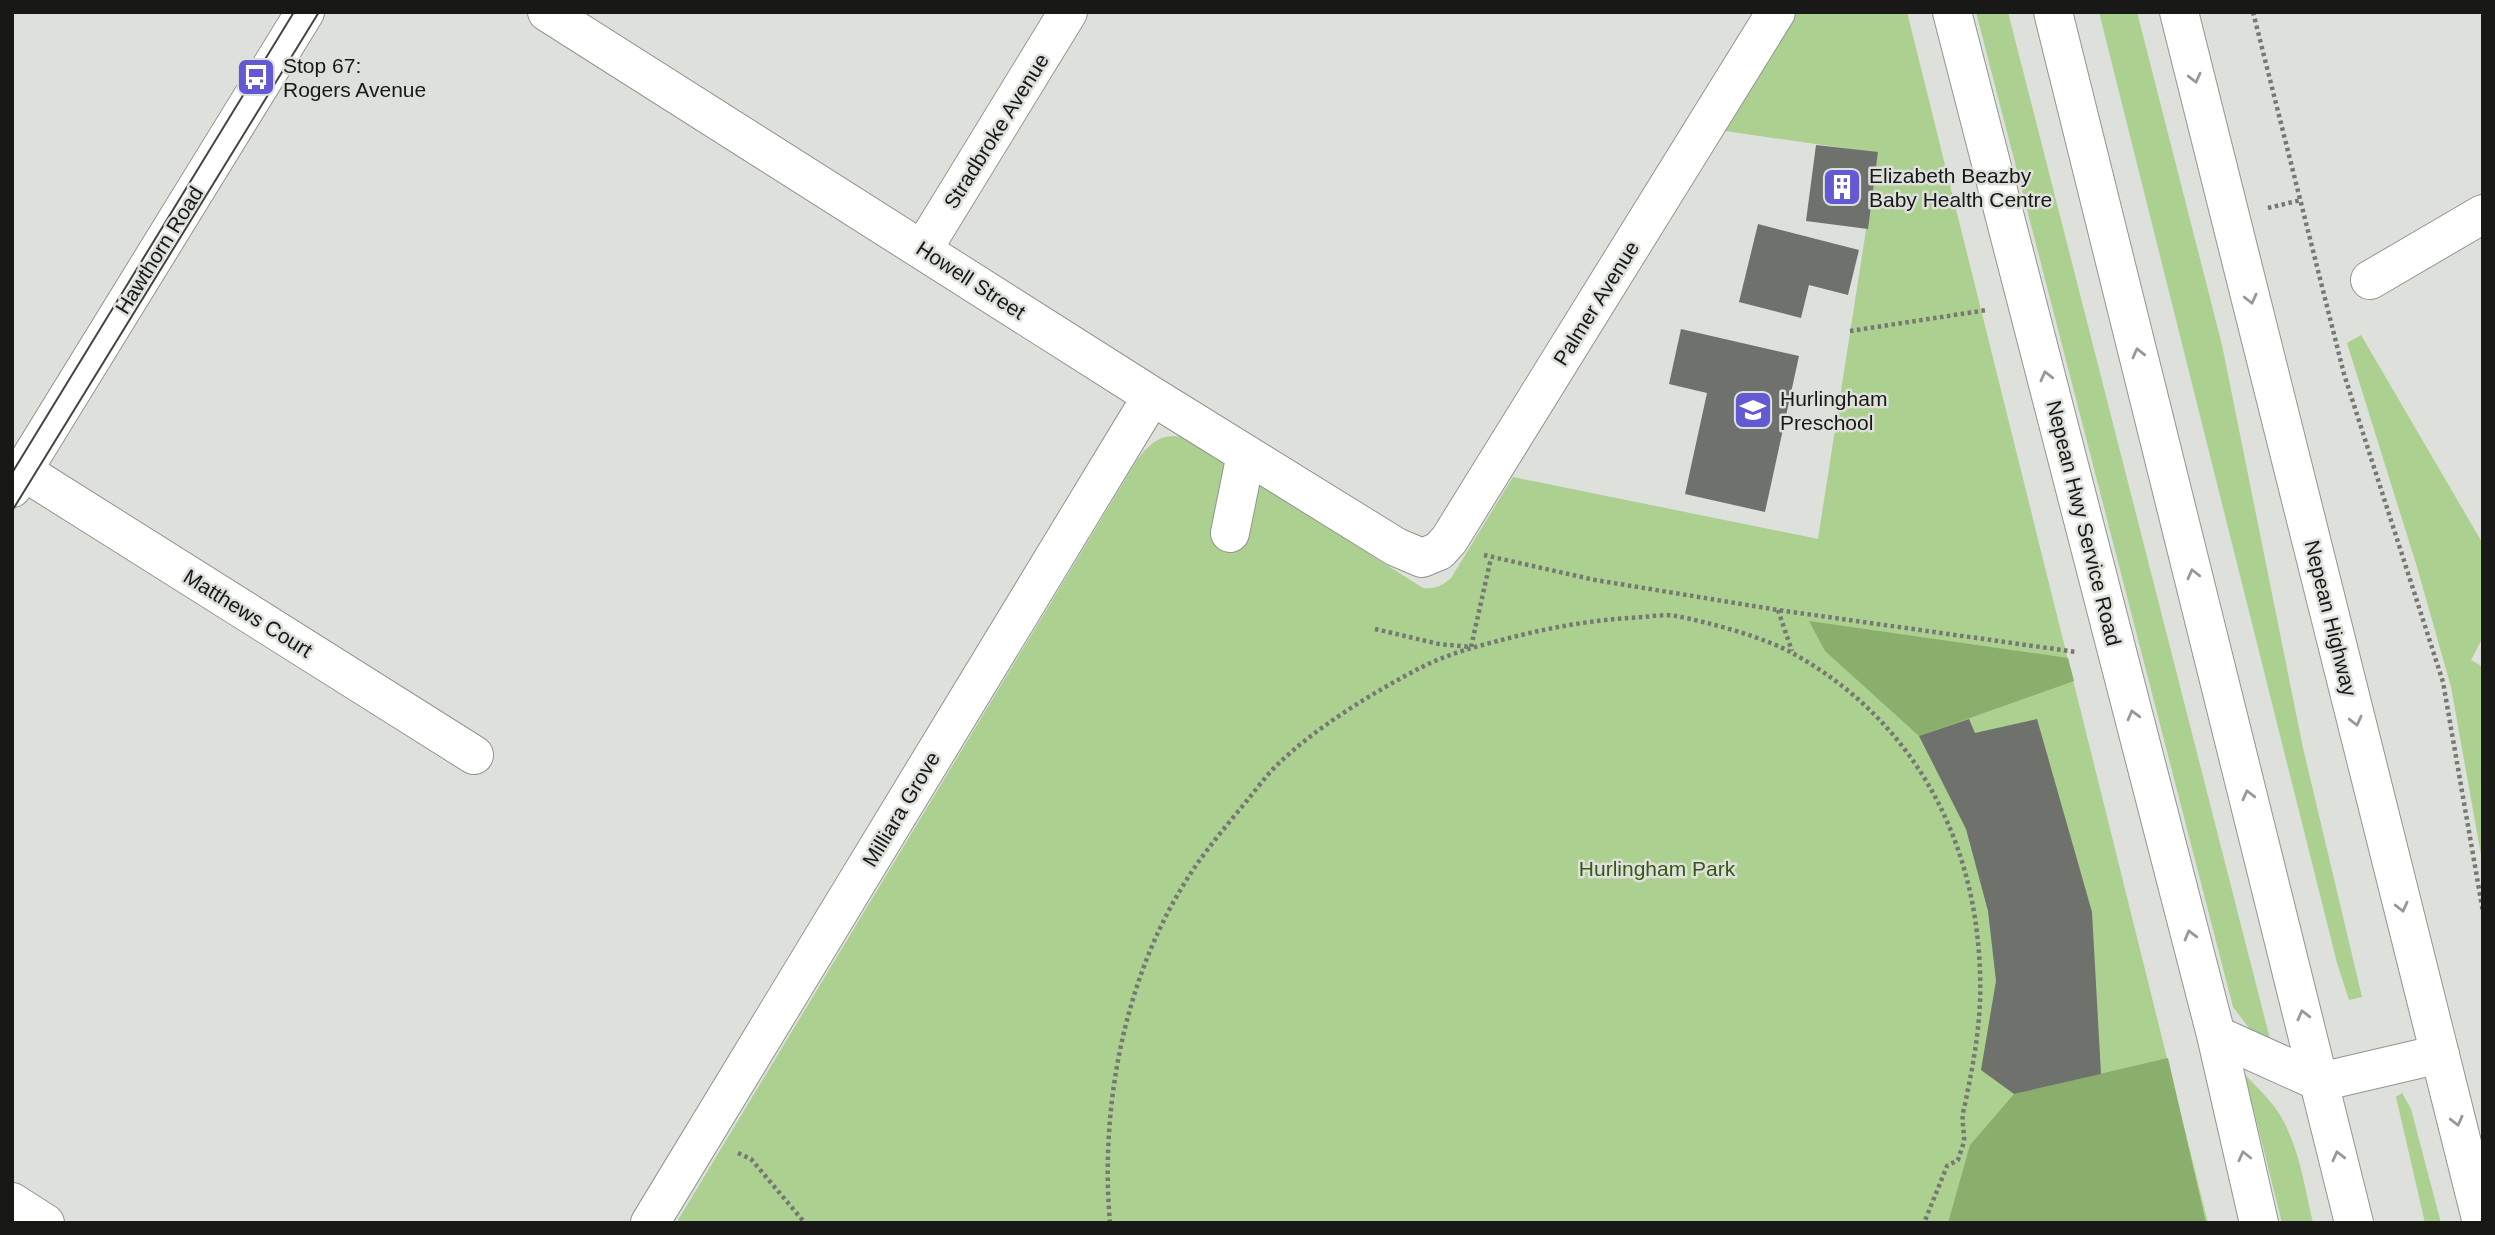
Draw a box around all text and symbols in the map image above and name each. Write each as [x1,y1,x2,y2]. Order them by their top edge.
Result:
street label: Stradbroke Avenue [939,49,1053,213]
place label: Stop 67: Rogers Avenue [283,54,426,101]
bus stop icon: Stop 67: Rogers Avenue [235,56,277,98]
one-way arrow [2187,72,2201,84]
place label: Elizabeth Beazby Baby Health Centre [1869,164,2052,211]
building icon: Elizabeth Beazby Baby Health Centre [1821,166,1863,208]
street label: Hawthorn Road [111,182,207,318]
street label: Howell Street [912,236,1030,324]
street label: Palmer Avenue [1549,237,1643,369]
one-way arrow [2243,293,2257,305]
one-way arrow [2132,347,2146,359]
one-way arrow [2040,370,2054,382]
place label: Hurlingham Preschool [1780,387,1887,434]
school or university icon: Hurlingham Preschool [1732,389,1774,431]
street label: Nepean Hwy Service Road [2042,398,2126,648]
street label: Nepean Highway [2300,538,2362,699]
street label: Matthews Court [180,564,317,662]
one-way arrow [2187,568,2201,580]
one-way arrow [2127,709,2141,721]
one-way arrow [2348,715,2363,727]
street label: Milliara Grove [858,748,944,870]
one-way arrow [2242,789,2256,801]
park label: Hurlingham Park [1579,857,1736,880]
one-way arrow [2394,900,2408,912]
one-way arrow [2184,929,2198,941]
one-way arrow [2297,1010,2311,1022]
one-way arrow [2449,1114,2463,1126]
one-way arrow [2238,1150,2252,1162]
one-way arrow [2332,1151,2346,1163]

